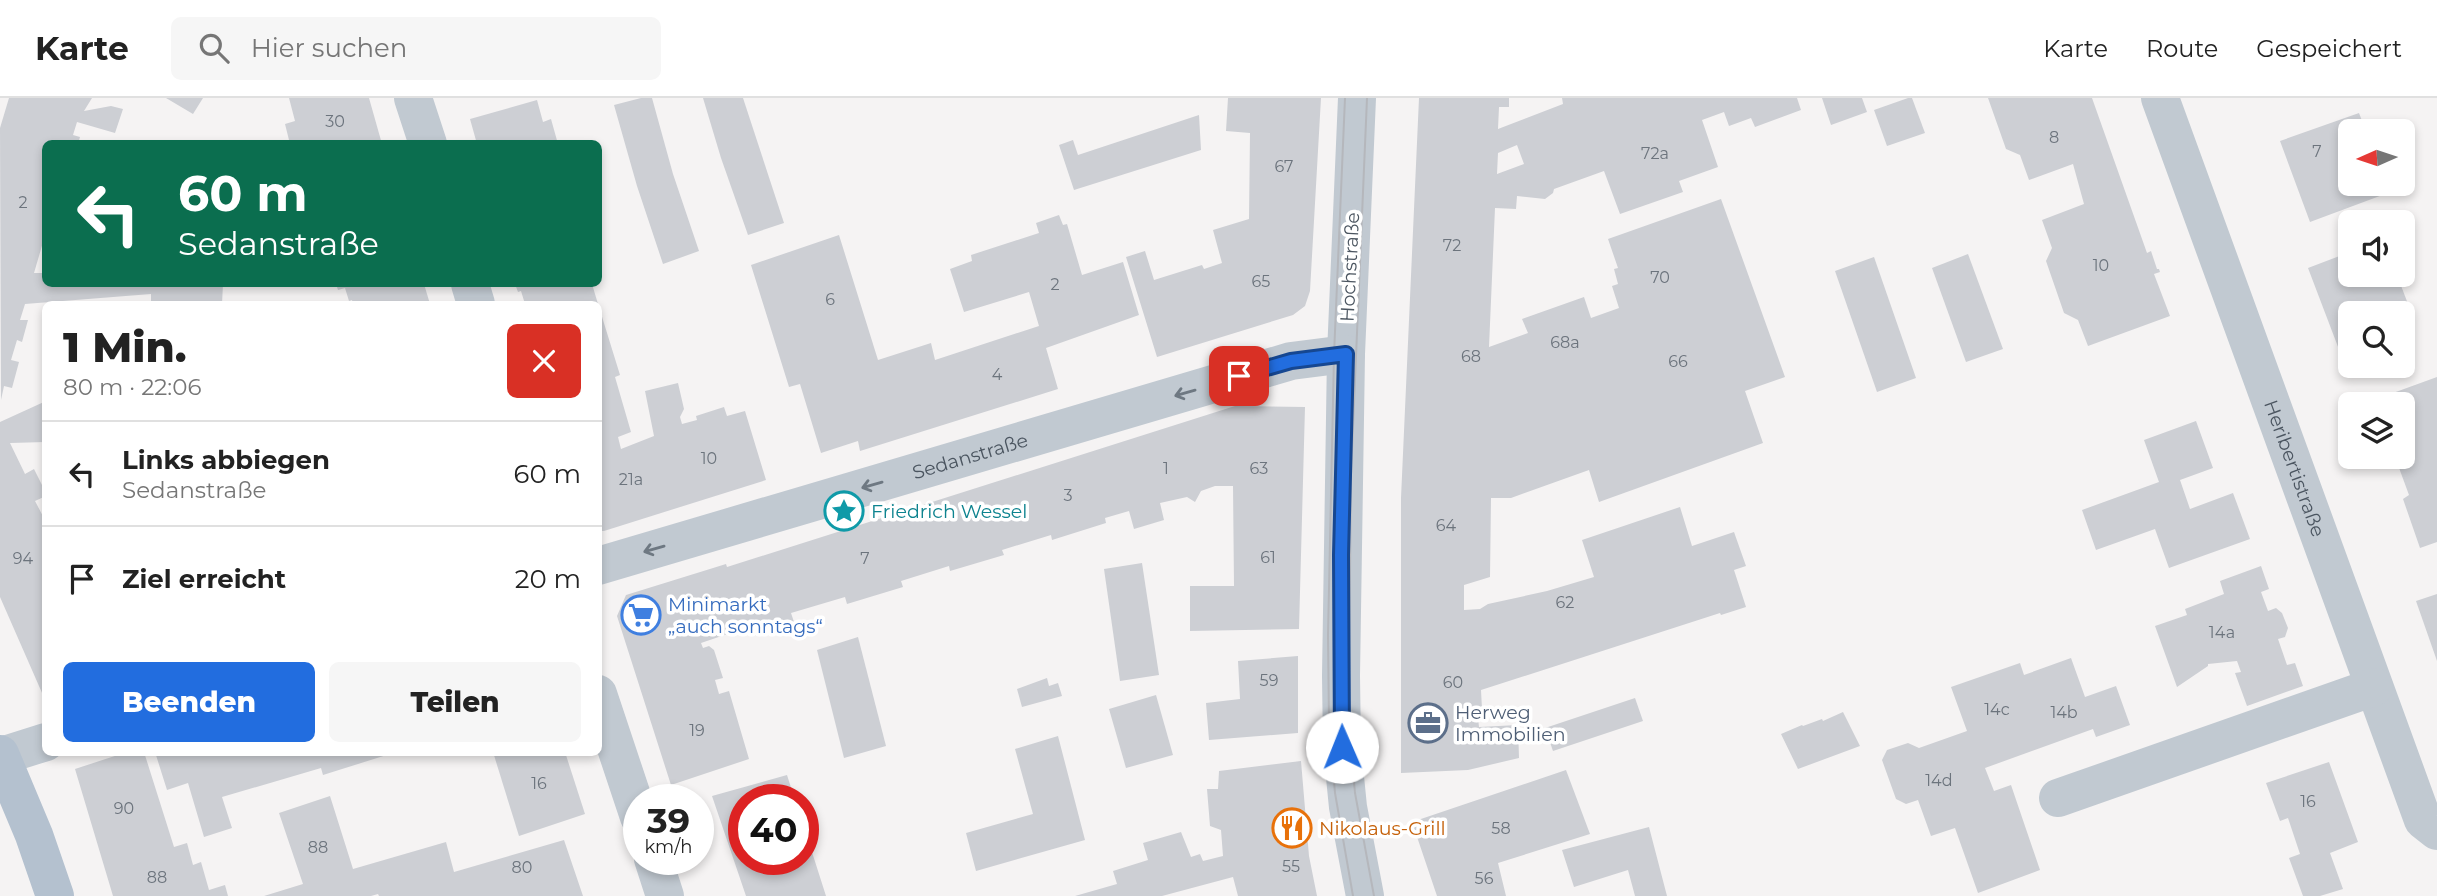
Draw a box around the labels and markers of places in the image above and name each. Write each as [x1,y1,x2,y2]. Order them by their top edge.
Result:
pin [1209,346,1269,406]
place icon: Friedrich Wessel [823,490,865,532]
place label: Friedrich Wessel [871,500,1027,523]
place label: Minimarkt „auch sonntags“ [668,593,823,638]
supermarket icon: Minimarkt „auch sonntags“ [620,594,662,636]
place label: Herweg Immobilien [1455,701,1566,746]
office icon: Herweg Immobilien [1407,702,1449,744]
restaurant icon: Nikolaus-Grill [1271,807,1313,849]
place label: Nikolaus-Grill [1319,817,1446,840]

